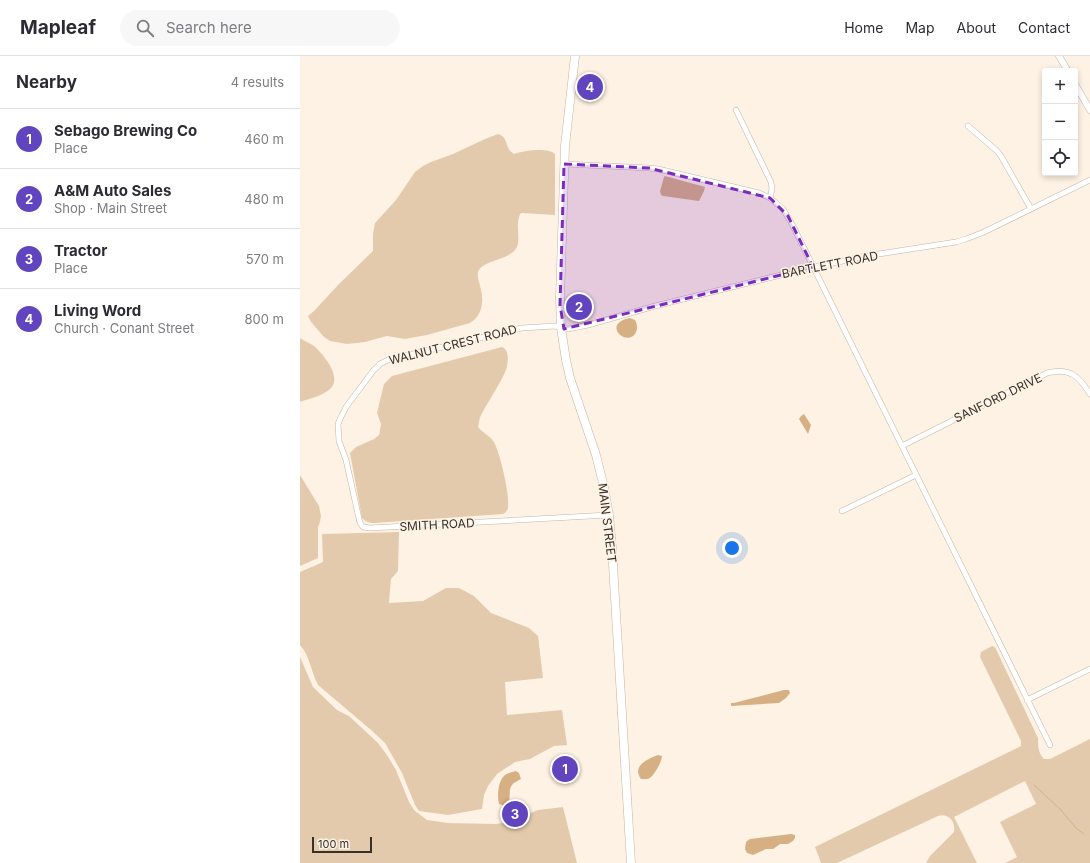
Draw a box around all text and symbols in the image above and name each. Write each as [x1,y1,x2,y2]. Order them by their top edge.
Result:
search box [120,10,400,46]
text: Mapleaf [20,16,96,39]
icon: search [134,17,156,39]
text: Search here [166,18,252,37]
text: Home [844,19,883,36]
text: Map [905,19,935,36]
text: About [957,19,996,36]
text: Contact [1018,19,1070,36]
map controls [1042,68,1078,176]
button: + [1042,68,1078,104]
text: Nearby [16,72,77,92]
pin: 4 [577,72,603,102]
text: 4 results [231,74,284,90]
button: − [1042,104,1078,140]
text: Sebago Brewing Co [54,121,197,140]
text: 1 [26,131,32,147]
text: 460 m [244,131,284,147]
text: Place [54,140,88,156]
button: locate [1042,140,1078,176]
text: A&M Auto Sales [54,181,171,200]
text: 2 [25,191,33,207]
text: 480 m [244,191,284,207]
text: Shop · Main Street [54,200,167,216]
text: Tractor [54,241,107,260]
street label: BARTLETT ROAD [780,248,879,281]
text: 3 [25,251,33,267]
text: 570 m [246,251,284,267]
text: Place [54,260,88,276]
pin: 2 [566,292,592,322]
text: Living Word [54,301,141,320]
text: 4 [25,311,33,327]
text: 800 m [245,311,284,327]
text: Church · Conant Street [54,320,194,336]
street label: WALNUT CREST ROAD [387,321,518,368]
street label: SANFORD DRIVE [951,370,1044,425]
street label: MAIN STREET [595,482,620,564]
street label: SMITH ROAD [399,515,475,534]
your location [722,538,742,558]
pin: 1 [552,754,578,784]
pin: 3 [502,799,528,829]
scale bar [312,835,372,854]
text: 100 m [318,837,349,851]

